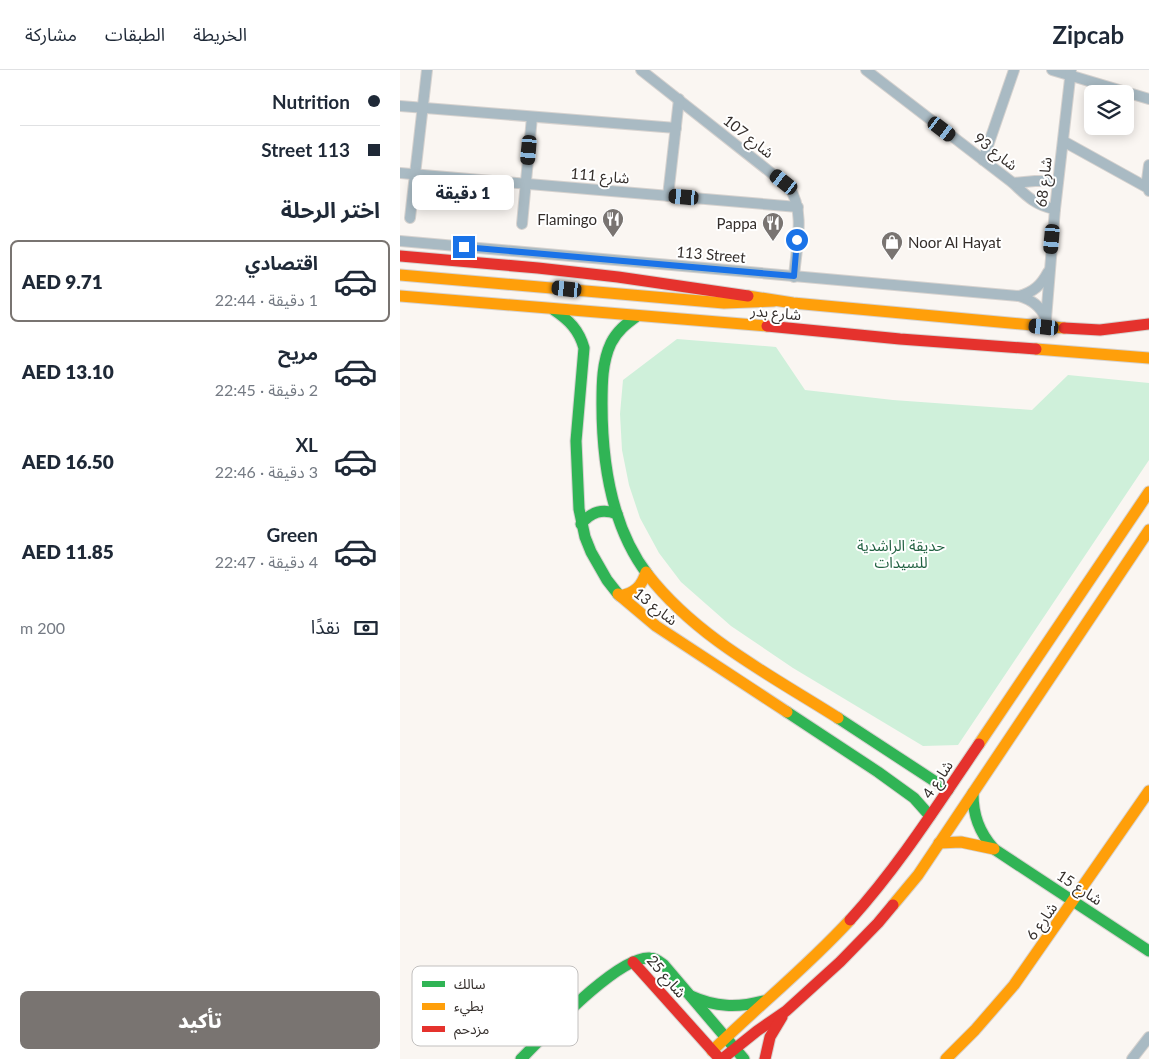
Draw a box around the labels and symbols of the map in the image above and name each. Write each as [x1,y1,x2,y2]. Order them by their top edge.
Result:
street label: شارع 107 [718,111,778,165]
car [925,114,958,144]
street label: شارع 93 [968,128,1022,177]
car [520,134,537,166]
street label: شارع 68 [1031,156,1059,208]
street label: شارع 111 [569,163,631,191]
car [767,167,800,197]
callout: 1 دقيقة [413,174,515,210]
car [668,188,699,206]
restaurant icon: Flamingo [601,207,625,238]
place label: Flamingo [537,210,597,228]
restaurant icon: Pappa [761,211,785,242]
place label: Pappa [717,214,757,232]
car [1043,223,1060,255]
route start [786,229,808,251]
shop icon: Noor Al Hayat [880,230,904,261]
place label: Noor Al Hayat [908,233,1002,251]
route end [453,236,475,258]
street label: 113 Street [676,242,747,266]
car [551,280,582,298]
street label: شارع بدر [749,301,802,327]
car [1028,318,1059,336]
park label: حديقة الراشدية للسيدات [857,536,945,571]
street label: شارع 13 [628,583,682,632]
street label: شارع 4 [918,756,960,804]
street label: شارع 15 [1052,866,1106,912]
street label: شارع 6 [1022,899,1064,946]
street label: شارع 25 [641,951,691,1004]
legend [412,966,578,1046]
text: سالك [454,975,486,992]
text: بطيء [454,997,484,1017]
text: مزدحم [454,1020,489,1040]

